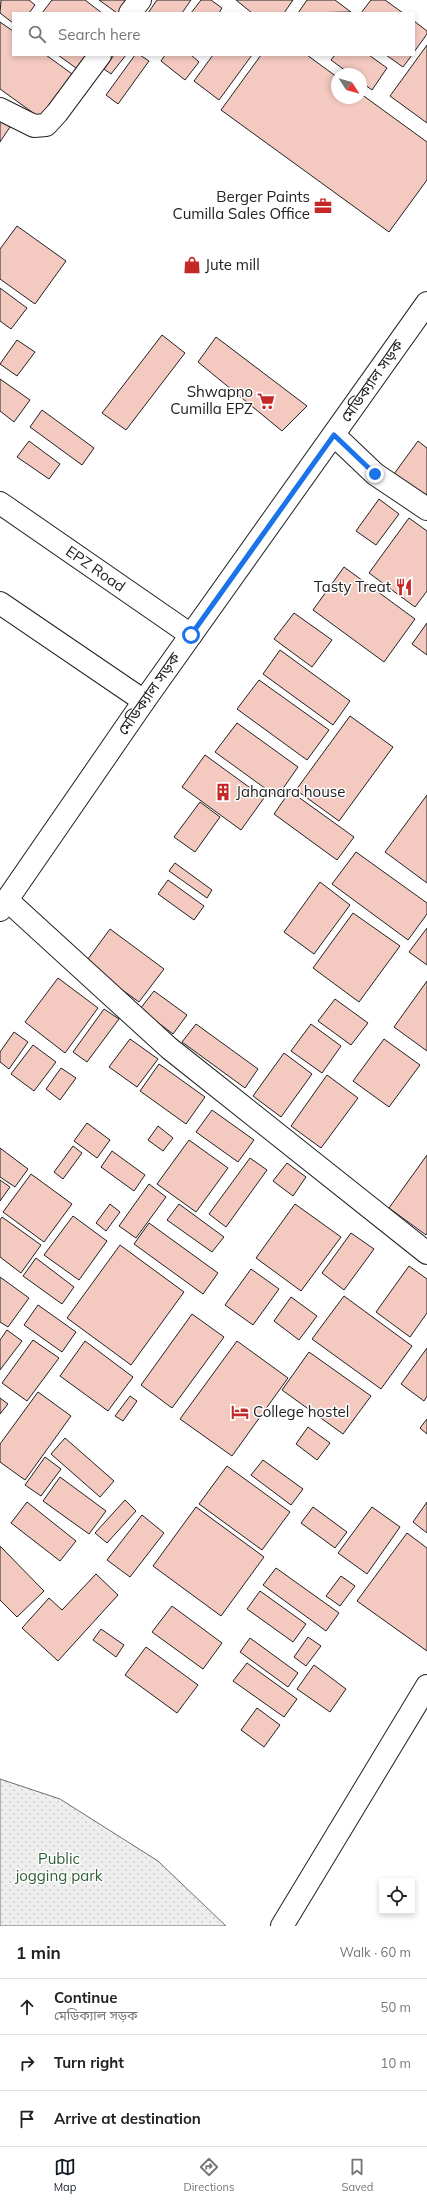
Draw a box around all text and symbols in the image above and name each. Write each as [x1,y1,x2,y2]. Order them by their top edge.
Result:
search box [12,12,415,56]
icon: search [26,23,48,45]
text: Search here [58,25,140,44]
north arrow [331,68,367,104]
place label: Berger Paints Cumilla Sales Office [173,187,310,223]
office icon: Berger Paints Cumilla Sales Office [313,196,333,216]
shop icon: Jute mill [182,255,202,275]
place label: Jute mill [205,255,260,274]
street label: মেডিক্যাল সড়ক [336,335,408,426]
place label: Shwapno Cumilla EPZ [170,382,253,418]
supermarket icon: Shwapno Cumilla EPZ [256,391,276,411]
route end [366,465,384,483]
street label: EPZ Road [62,541,129,596]
place label: Tasty Treat [314,577,391,596]
restaurant icon: Tasty Treat [394,577,414,597]
route start [182,626,200,644]
street label: মেডিক্যাল সড়ক [113,648,185,739]
building icon: Jahanara house [213,782,233,802]
place label: Jahanara house [236,782,345,801]
hotel icon: College hostel [230,1402,250,1422]
place label: College hostel [253,1402,349,1421]
park label: Public jogging park [15,1849,103,1885]
map controls [379,1878,415,1914]
button: locate [379,1878,415,1914]
text: 1 min [16,1942,61,1963]
text: Walk · 60 m [340,1944,411,1960]
text: Continue [54,1988,117,2007]
icon: ahead [16,1996,38,2018]
text: 50 m [381,1999,411,2015]
text: মেডিক্যাল সড়ক [54,2007,138,2023]
icon: right [16,2052,38,2074]
text: Turn right [54,2053,124,2072]
text: 10 m [381,2055,411,2071]
icon: arrive [16,2108,38,2130]
text: Arrive at destination [54,2109,201,2128]
tab: Map [54,2156,76,2194]
tab: Directions [184,2156,234,2194]
tab: Saved [342,2156,373,2194]

